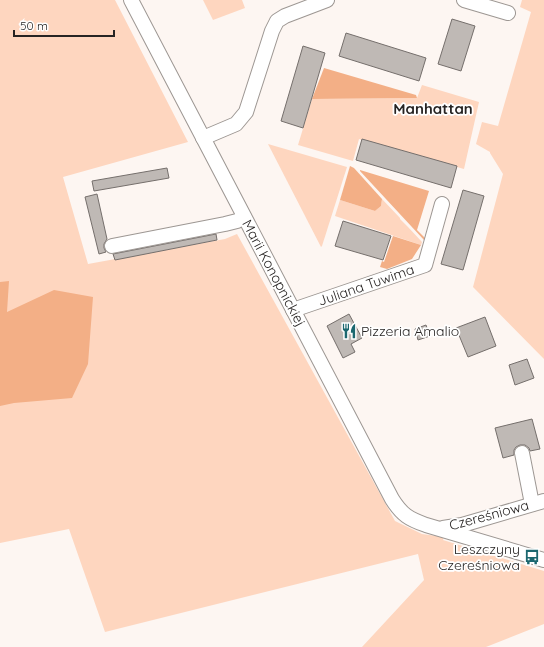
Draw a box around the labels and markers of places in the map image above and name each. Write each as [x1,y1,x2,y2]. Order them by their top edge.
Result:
restaurant icon: Pizzeria Amalio [340,322,358,340]
place label: Pizzeria Amalio [361,322,459,340]
place label: Leszczyny Czereśniowa [438,540,520,574]
bus stop icon: Leszczyny Czereśniowa [523,548,541,566]

